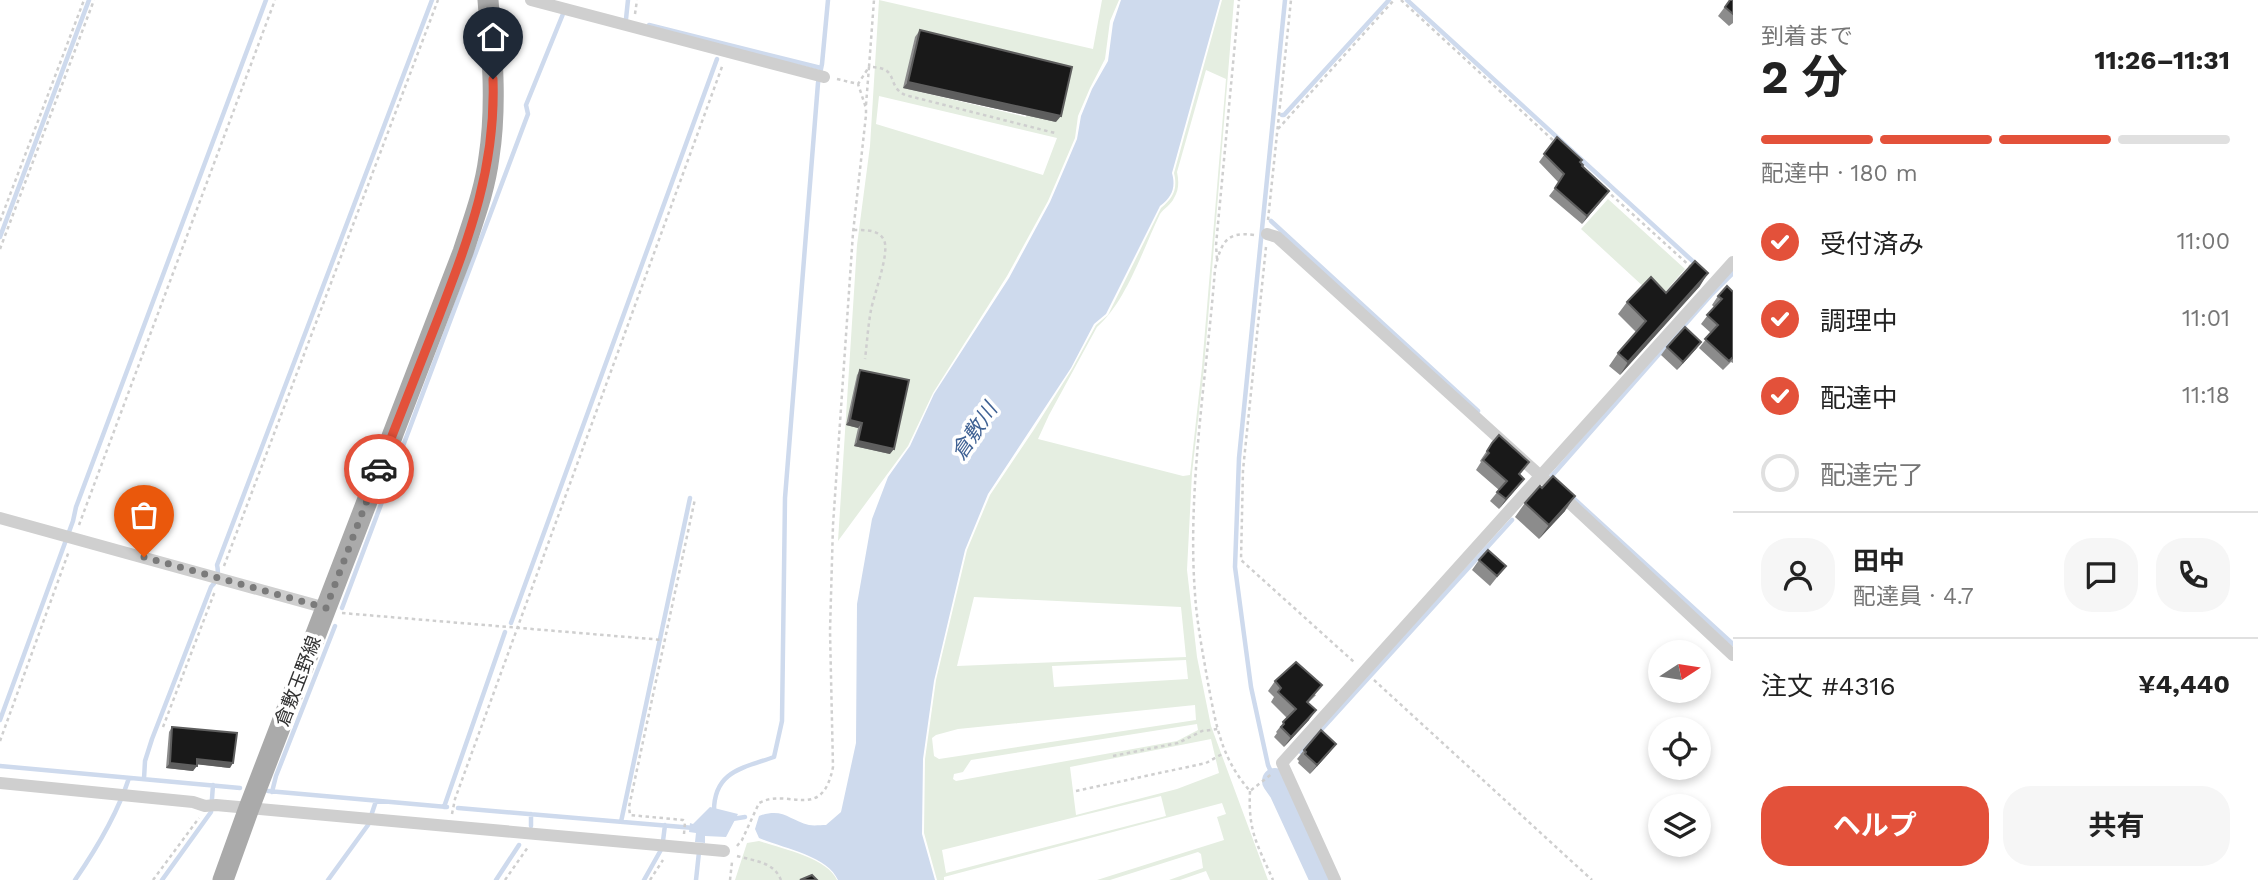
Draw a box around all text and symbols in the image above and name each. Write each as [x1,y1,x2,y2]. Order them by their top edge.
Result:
pin [463,7,523,79]
icon: home [474,18,512,56]
text: 到着まで [1761,23,1853,50]
text: 11:26–11:31 [2094,45,2230,75]
text: 2 分 [1761,50,1848,104]
text: 配達中 · 180 m [1761,160,1918,187]
icon: check [1761,223,1799,261]
text: 11:00 [2177,228,2230,255]
text: 受付済み [1820,229,1924,259]
icon: check [1761,300,1799,338]
text: 11:01 [2182,305,2230,332]
text: 調理中 [1820,306,1898,336]
icon: check [1761,377,1799,415]
text: 11:18 [2182,382,2230,409]
text: 配達中 [1820,383,1898,413]
water label: 倉敷川 [946,396,1003,464]
courier [344,434,414,504]
icon: car [360,450,398,488]
text: 配達完了 [1820,460,1924,490]
pin [114,485,174,557]
icon: bag [125,496,163,534]
button: person [1761,538,1835,612]
button: chat [2064,538,2138,612]
button: phone [2156,538,2230,612]
text: 田中 [1853,546,1905,576]
text: 配達員 · 4.7 [1853,583,1974,610]
street label: 倉敷玉野線 [270,633,326,729]
north arrow [1648,640,1712,704]
map controls [1648,640,1711,857]
text: ¥4,440 [2138,669,2230,699]
text: 注文 #4316 [1761,671,1895,701]
button: locate [1648,717,1711,780]
button: ヘルプ [1761,786,1989,866]
button: 共有 [2003,786,2230,866]
button: layers [1648,794,1711,857]

